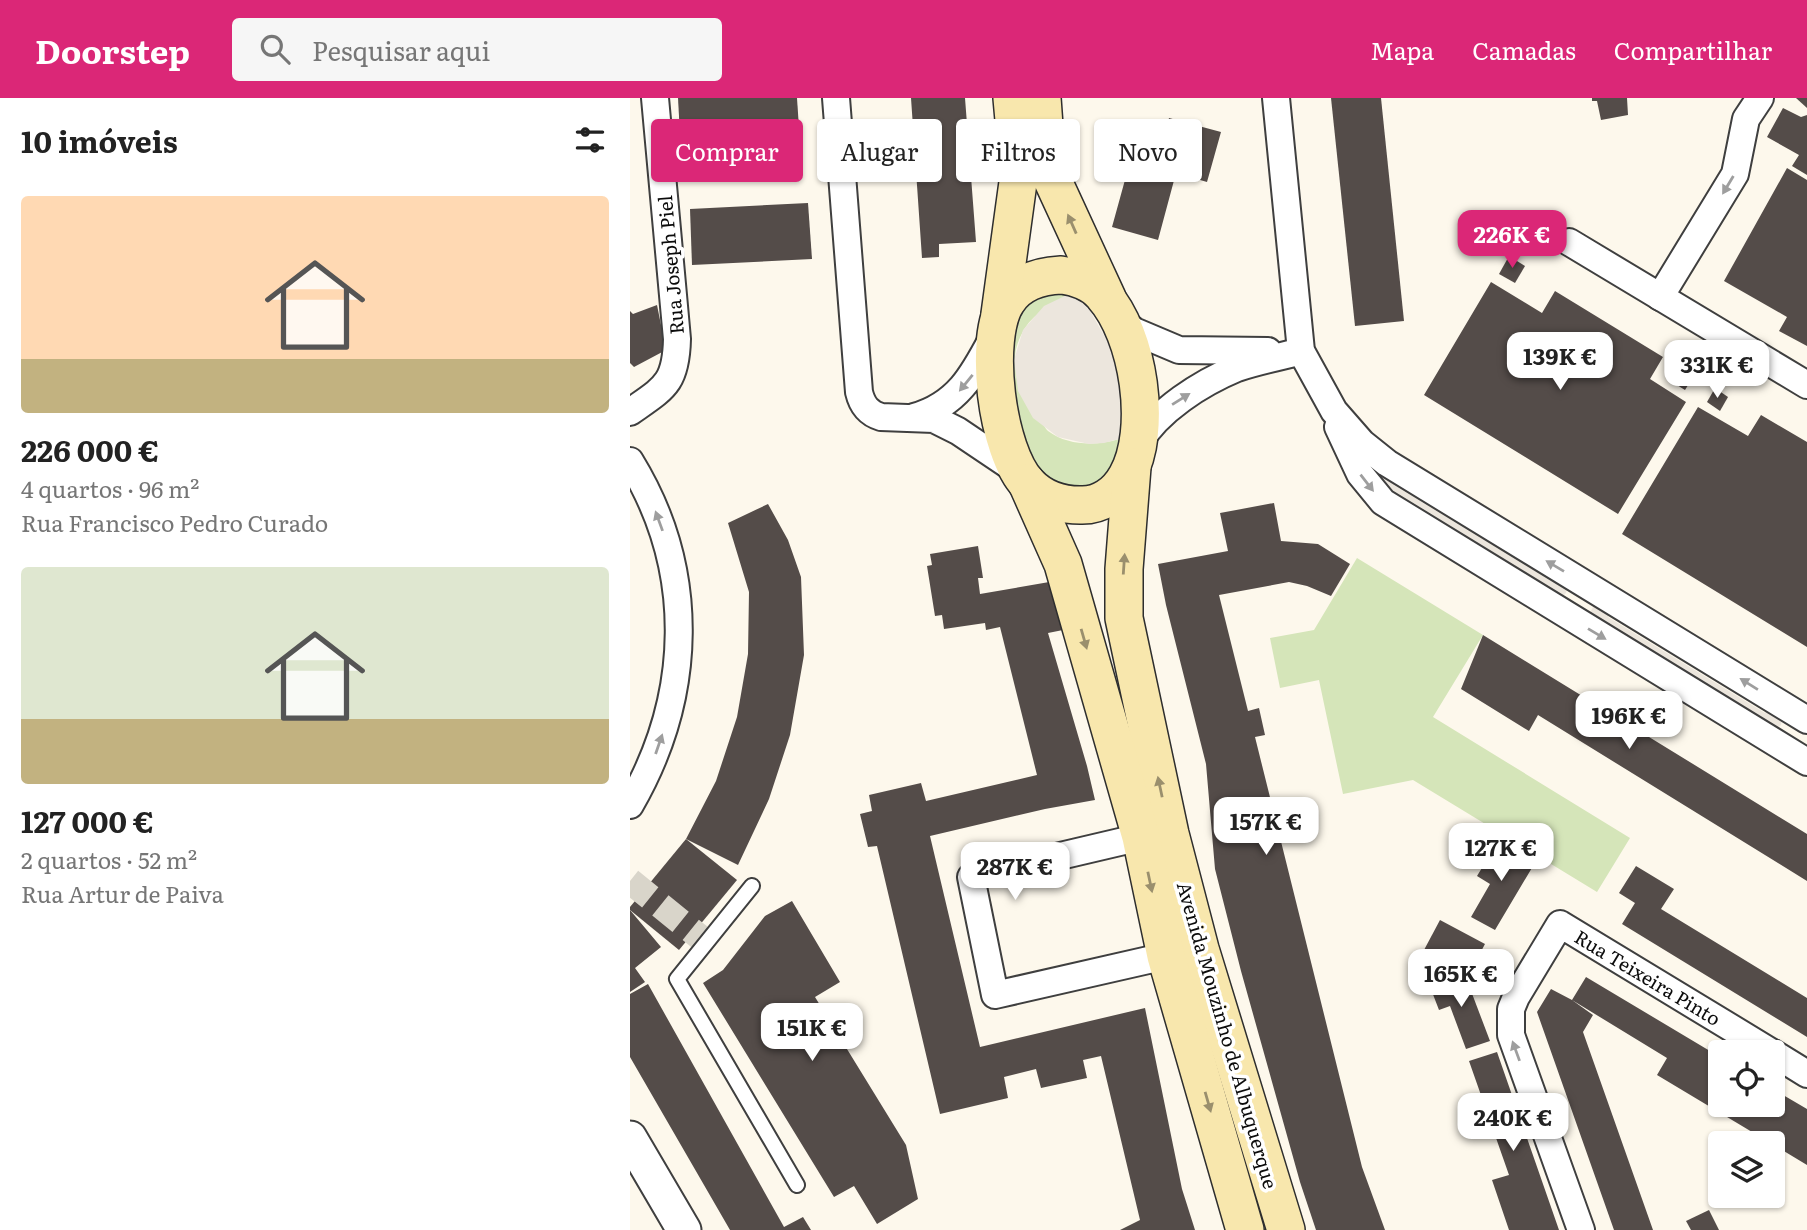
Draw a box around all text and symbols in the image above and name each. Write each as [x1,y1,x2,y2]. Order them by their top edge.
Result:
search box [232,18,722,81]
text: Doorstep [35,25,190,74]
icon: search [256,30,294,68]
text: Pesquisar aqui [312,30,490,69]
text: Mapa [1370,32,1434,67]
text: Camadas [1472,32,1576,67]
text: Compartilhar [1614,32,1772,67]
text: 10 imóveis [21,118,178,162]
chip: Comprar [651,119,803,182]
chip: Alugar [817,119,942,182]
chip: Filtros [956,119,1080,182]
chip: Novo [1094,119,1202,182]
icon: filters [571,121,609,159]
one-way arrow [1722,175,1735,194]
street label: Rua Joseph Piel [650,194,690,336]
pin: 226K € [1455,211,1569,270]
one-way arrow [1066,214,1078,234]
text: 226K € [1474,216,1550,250]
icon: home [252,242,378,368]
pin: 139K € [1503,332,1617,392]
text: 139K € [1523,338,1597,372]
pin: 331K € [1660,341,1774,400]
text: 331K € [1680,346,1754,380]
one-way arrow [959,374,974,391]
one-way arrow [1172,393,1191,406]
text: 226 000 € [21,427,159,471]
text: 4 quartos · 96 m² [21,471,199,505]
one-way arrow [1360,474,1374,492]
text: Rua Francisco Pedro Curado [21,505,328,539]
one-way arrow [653,511,664,532]
one-way arrow [1119,553,1130,575]
one-way arrow [1545,559,1564,572]
icon: home [252,613,378,739]
one-way arrow [1588,627,1607,640]
one-way arrow [1080,628,1090,649]
one-way arrow [1739,678,1758,691]
pin: 196K € [1572,692,1686,751]
text: 196K € [1592,697,1666,731]
one-way arrow [654,734,665,755]
one-way arrow [1155,776,1166,798]
text: 127 000 € [21,798,154,842]
pin: 157K € [1209,798,1323,857]
text: 157K € [1230,803,1302,837]
pin: 127K € [1444,824,1558,883]
text: 127K € [1465,829,1537,863]
text: 2 quartos · 52 m² [21,842,197,876]
pin: 287K € [958,842,1072,902]
text: 287K € [977,848,1053,882]
one-way arrow [1145,871,1156,893]
text: Rua Artur de Paiva [21,876,224,910]
street label: Avenida Mouzinho de Albuquerque [1171,878,1285,1192]
street label: Rua Teixeira Pinto [1570,922,1726,1032]
pin: 165K € [1404,950,1518,1009]
text: 165K € [1424,955,1498,989]
pin: 151K € [755,1004,869,1063]
text: 151K € [777,1009,847,1043]
one-way arrow [1510,1040,1521,1061]
map controls [1708,1040,1785,1208]
button: locate [1708,1040,1785,1117]
one-way arrow [1203,1091,1214,1113]
pin: 240K € [1456,1094,1570,1153]
text: 240K € [1473,1099,1553,1133]
button: layers [1708,1131,1785,1208]

